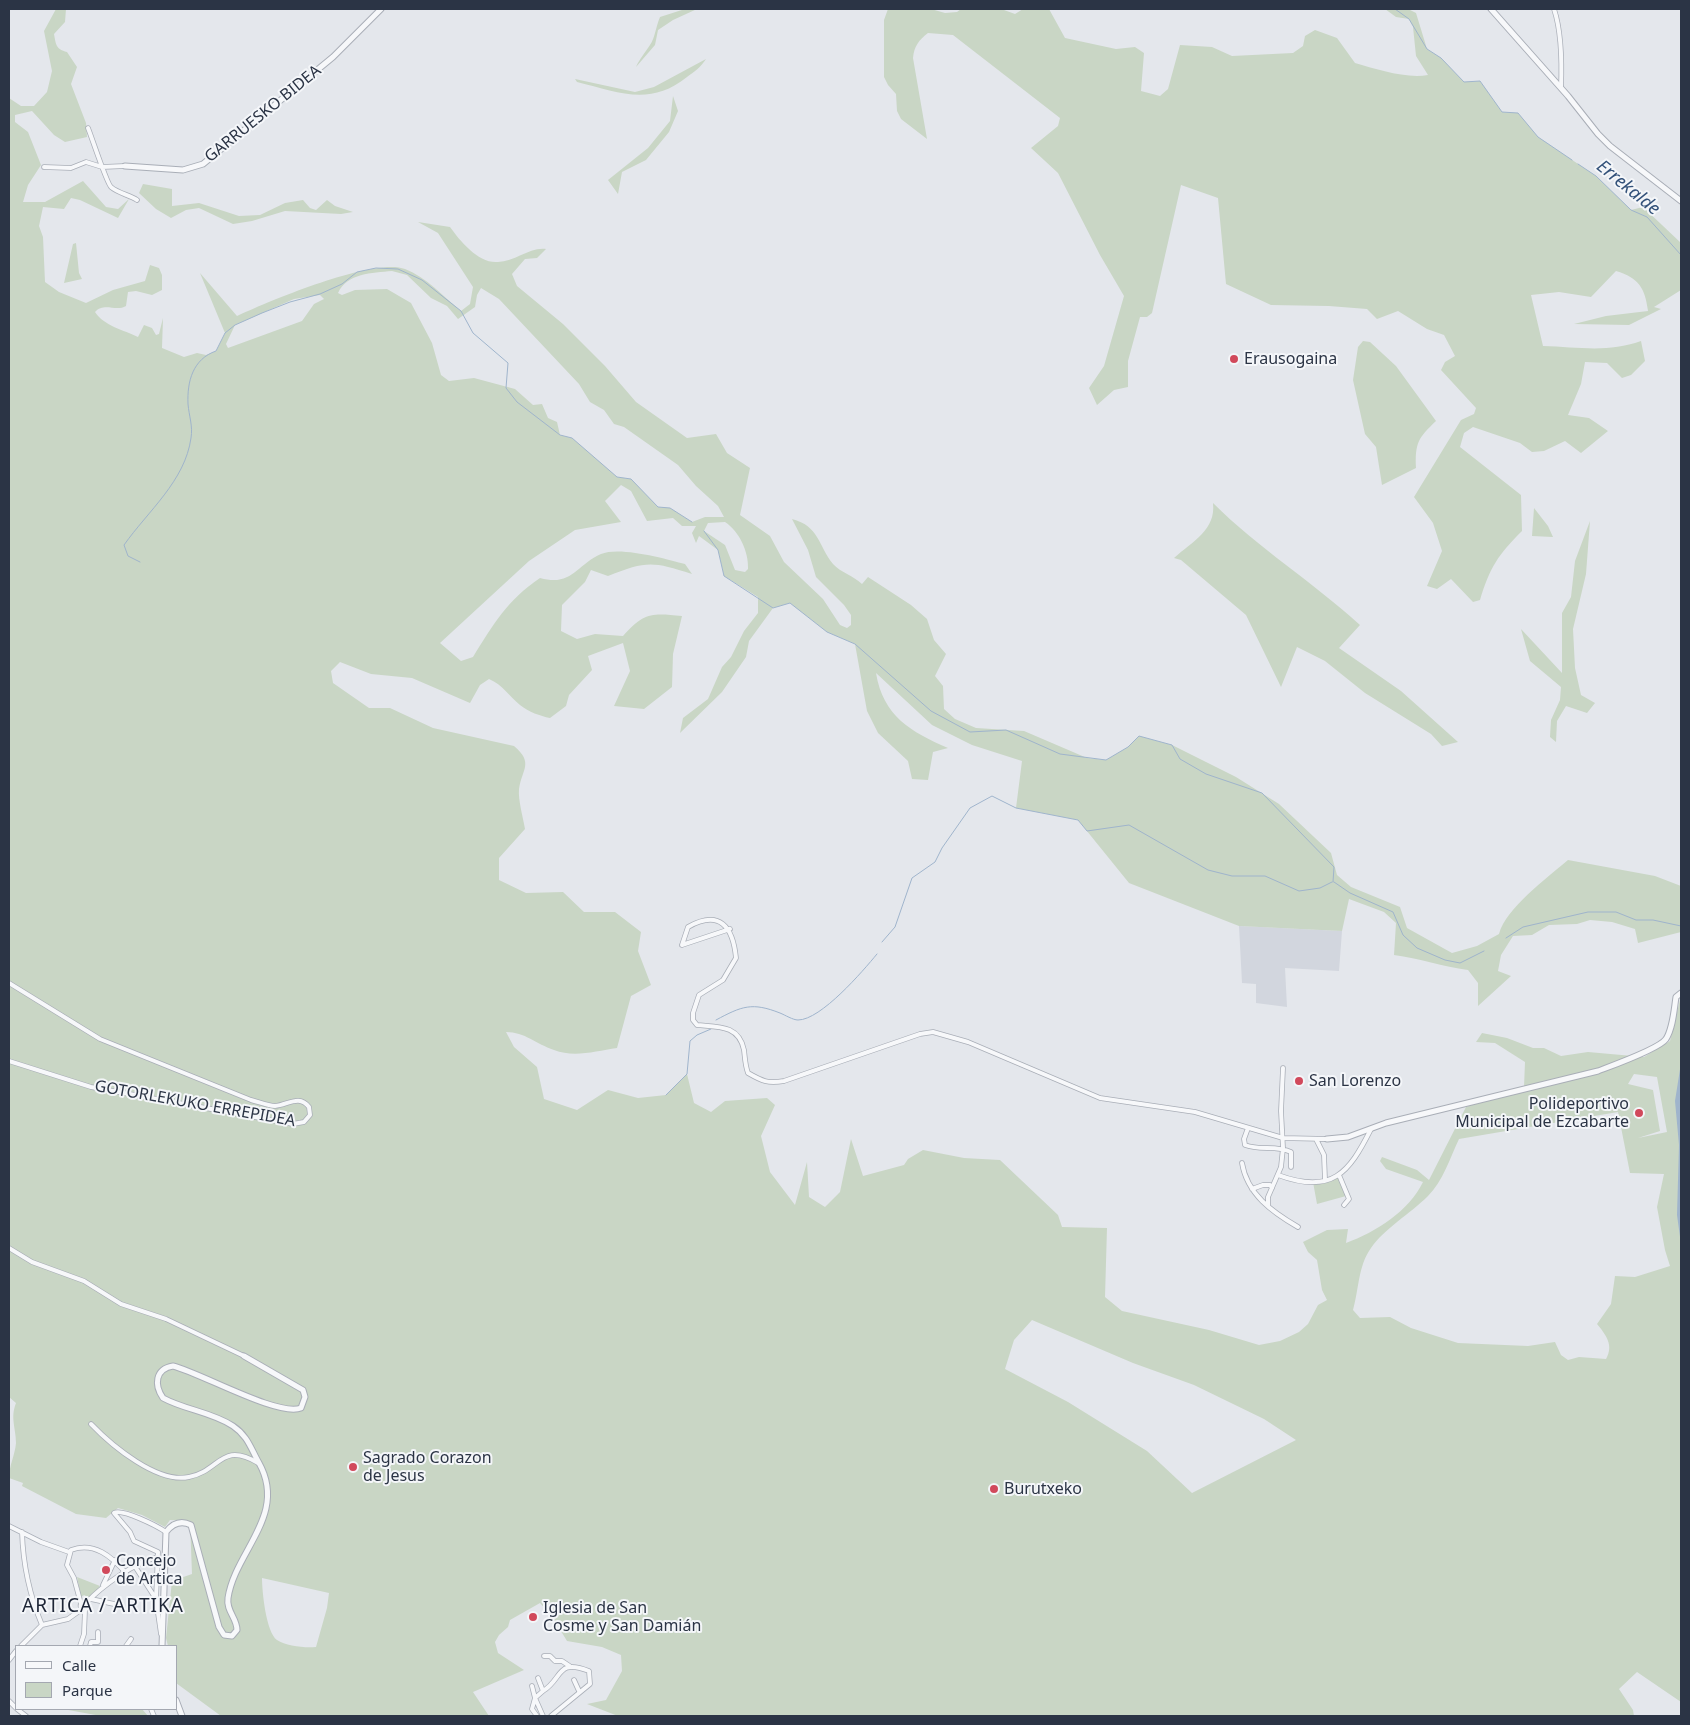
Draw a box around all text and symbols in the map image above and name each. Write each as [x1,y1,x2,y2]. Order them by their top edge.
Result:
street label: GARRUESKO BIDEA [201,61,325,167]
water label: Errekalde [1592,156,1664,220]
place label: Erausogaina [1244,349,1337,369]
marker: Erausogaina [1228,353,1240,365]
place label: San Lorenzo [1309,1071,1401,1091]
marker: San Lorenzo [1293,1075,1305,1087]
street label: GOTORLEKUKO ERREPIDEA [93,1077,297,1131]
place label: Polideportivo Municipal de Ezcabarte [1455,1094,1629,1132]
marker: Polideportivo Municipal de Ezcabarte [1633,1107,1645,1119]
place label: Sagrado Corazon de Jesus [363,1448,492,1486]
marker: Sagrado Corazon de Jesus [347,1461,359,1473]
place label: Burutxeko [1004,1479,1082,1499]
marker: Burutxeko [988,1483,1000,1495]
place label: Concejo de Artica [116,1551,182,1589]
marker: Concejo de Artica [100,1564,112,1576]
district label: ARTICA / ARTIKA [20,1596,186,1618]
place label: Iglesia de San Cosme y San Damián [543,1598,701,1636]
marker: Iglesia de San Cosme y San Damián [527,1611,539,1623]
legend [15,1645,178,1710]
text: Calle [62,1655,96,1675]
text: Parque [62,1680,112,1700]

